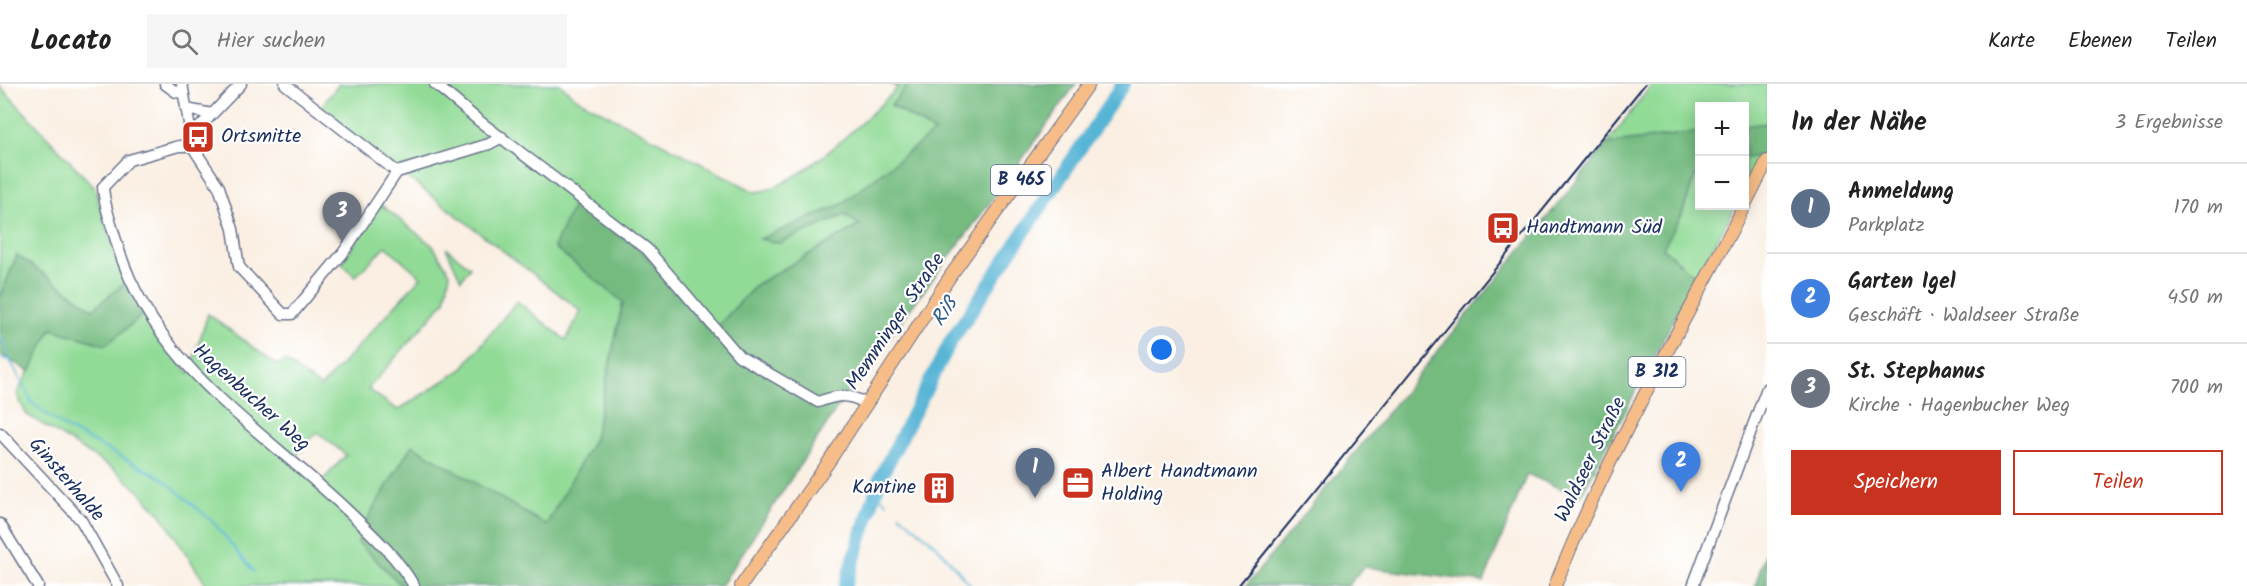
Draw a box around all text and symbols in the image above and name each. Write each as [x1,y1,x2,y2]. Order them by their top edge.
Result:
search box [147,14,567,68]
text: Locato [30,19,111,64]
text: Hier suchen [216,24,326,59]
icon: search [168,25,201,58]
text: Karte [1988,25,2035,58]
text: Ebenen [2068,25,2133,58]
text: Teilen [2166,25,2217,58]
map controls [1695,102,1749,210]
button: + [1695,102,1749,156]
text: In der Nähe [1791,102,1927,144]
text: 3 Ergebnisse [2115,107,2223,139]
bus stop icon: Ortsmitte [180,119,216,155]
place label: Ortsmitte [221,121,301,153]
button: − [1695,156,1749,210]
road number: B 465 [991,165,1051,195]
text: Anmeldung [1848,175,1954,210]
pin: 3 [322,192,362,242]
text: 1 [1807,192,1814,224]
text: 170 m [2174,192,2223,224]
bus stop icon: Handtmann Süd [1485,210,1521,246]
text: Parkplatz [1848,210,1925,242]
place label: Handtmann Süd [1526,212,1663,244]
street label: Memminger Straße [838,247,954,397]
text: Garten Igel [1848,265,1956,300]
text: 2 [1805,282,1816,314]
text: 450 m [2167,282,2223,314]
water label: Riß [923,288,968,333]
text: Geschäft · Waldseer Straße [1848,300,2079,332]
your location [1147,335,1176,364]
street label: Hagenbucher Weg [185,336,317,460]
text: St. Stephanus [1848,355,1985,390]
road number: B 312 [1628,357,1686,387]
text: 3 [1805,372,1816,404]
text: 700 m [2170,372,2223,404]
text: Kirche · Hagenbucher Weg [1848,390,2070,422]
street label: Waldseer Straße [1547,392,1635,528]
street label: Ginsterhalde [20,430,112,530]
pin: 2 [1662,442,1700,492]
pin: 1 [1016,448,1054,498]
button: Speichern [1791,450,2001,515]
button: Teilen [2013,450,2223,515]
place label: Albert Handtmann Holding [1101,456,1258,511]
office icon: Albert Handtmann Holding [1060,465,1096,501]
building icon: Kantine [921,470,957,506]
place label: Kantine [852,472,916,504]

